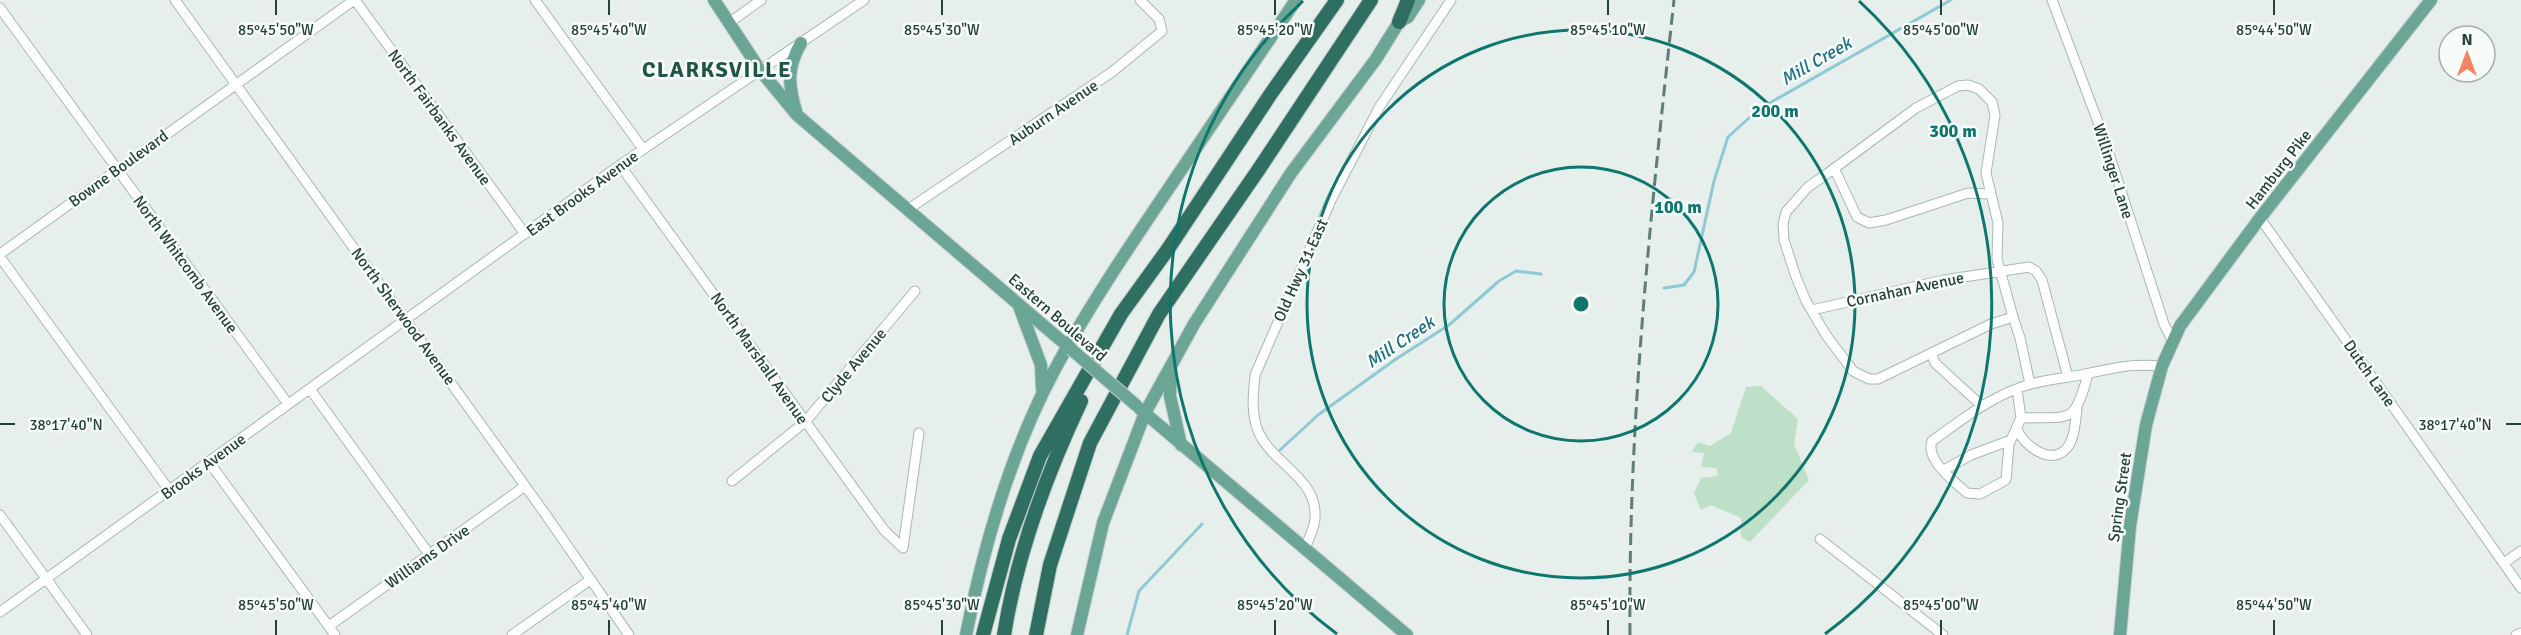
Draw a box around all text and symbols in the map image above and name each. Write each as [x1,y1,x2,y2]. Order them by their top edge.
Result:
text: 85°45'50"W [238,21,314,39]
text: 85°45'40"W [571,21,647,39]
text: 85°45'30"W [904,21,980,39]
text: 85°45'20"W [1237,21,1313,39]
text: 85°45'10"W [1570,21,1646,39]
text: 85°45'00"W [1903,21,1979,39]
text: 85°44'50"W [2236,21,2312,39]
north arrow [2437,24,2497,84]
text: N [2461,30,2473,50]
water label: Mill Creek [1777,31,1857,90]
street label: North Fairbanks Avenue [383,46,495,190]
district label: CLARKSVILLE [642,56,792,83]
street label: Auburn Avenue [1005,76,1102,150]
text: 200 m [1751,100,1799,122]
text: 300 m [1929,120,1977,142]
street label: Willinger Lane [2088,121,2138,222]
street label: Bowne Boulevard [65,126,172,212]
street label: Hamburg Pike [2241,126,2316,213]
street label: East Brooks Avenue [523,147,642,241]
street label: North Whitcomb Avenue [128,192,242,338]
text: 100 m [1654,196,1702,218]
street label: Old Hwy 31 East [1269,215,1333,325]
street label: North Sherwood Avenue [347,244,460,389]
street label: Cornahan Avenue [1845,268,1966,312]
street label: Eastern Boulevard [1004,269,1111,366]
street label: North Marshall Avenue [706,289,812,429]
centre of rings [1571,294,1591,314]
water label: Mill Creek [1362,310,1440,373]
street label: Clyde Avenue [817,324,891,407]
street label: Dutch Lane [2339,336,2400,411]
text: 38°17'40"N [29,416,103,434]
text: 38°17'40"N [2418,416,2492,434]
street label: Brooks Avenue [157,429,250,504]
street label: Spring Street [2104,451,2136,543]
street label: Williams Drive [381,520,474,593]
text: 85°45'50"W [238,596,314,614]
text: 85°45'40"W [571,596,647,614]
text: 85°45'30"W [904,596,980,614]
text: 85°45'20"W [1237,596,1313,614]
text: 85°45'10"W [1570,596,1646,614]
text: 85°45'00"W [1903,596,1979,614]
text: 85°44'50"W [2236,596,2312,614]

